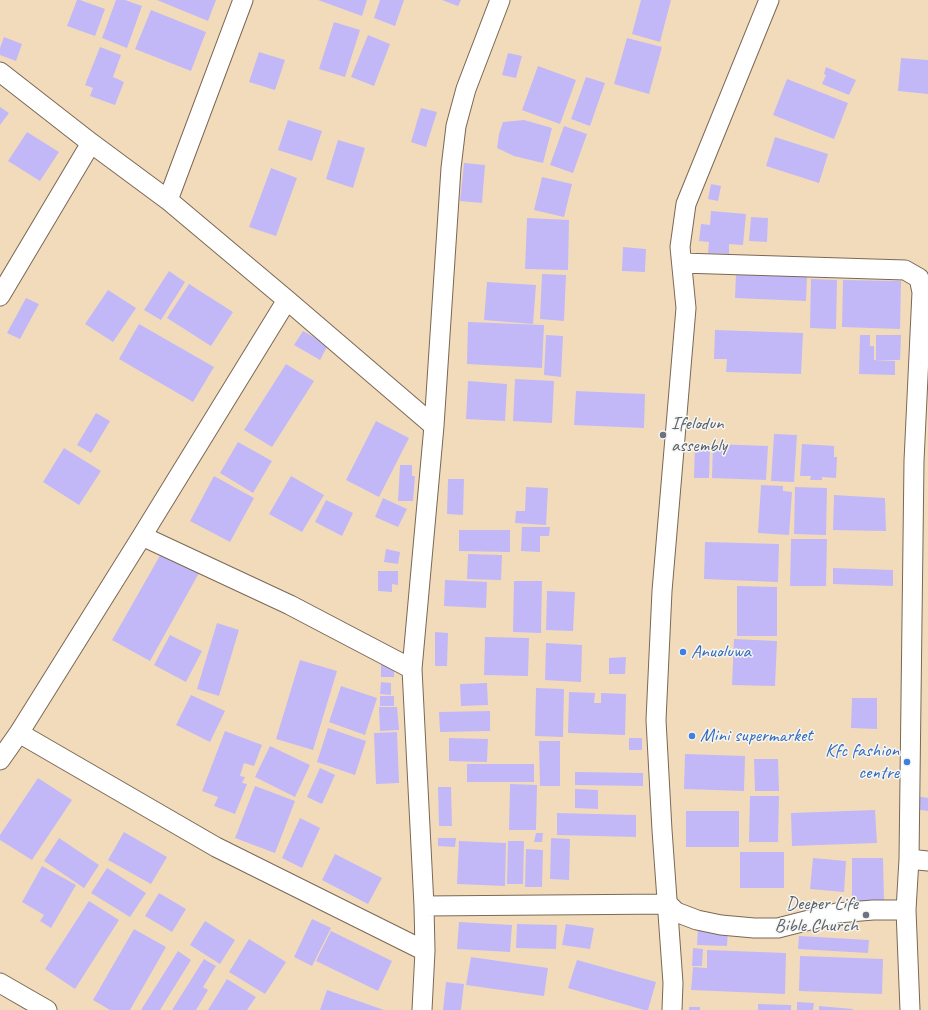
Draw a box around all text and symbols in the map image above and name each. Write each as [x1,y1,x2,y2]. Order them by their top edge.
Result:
place label: Ifelodun assembly [671,413,727,457]
marker: Ifelodun assembly [658,430,668,440]
place label: Anuoluwa [691,641,751,663]
marker: Anuoluwa [678,647,688,657]
place label: Mini supermarket [700,725,812,747]
marker: Mini supermarket [687,731,697,741]
place label: Kfc fashion centre [825,740,899,784]
marker: Kfc fashion centre [902,757,912,767]
place label: Deeper Life Bible Church [775,893,858,937]
marker: Deeper Life Bible Church [861,910,871,920]

